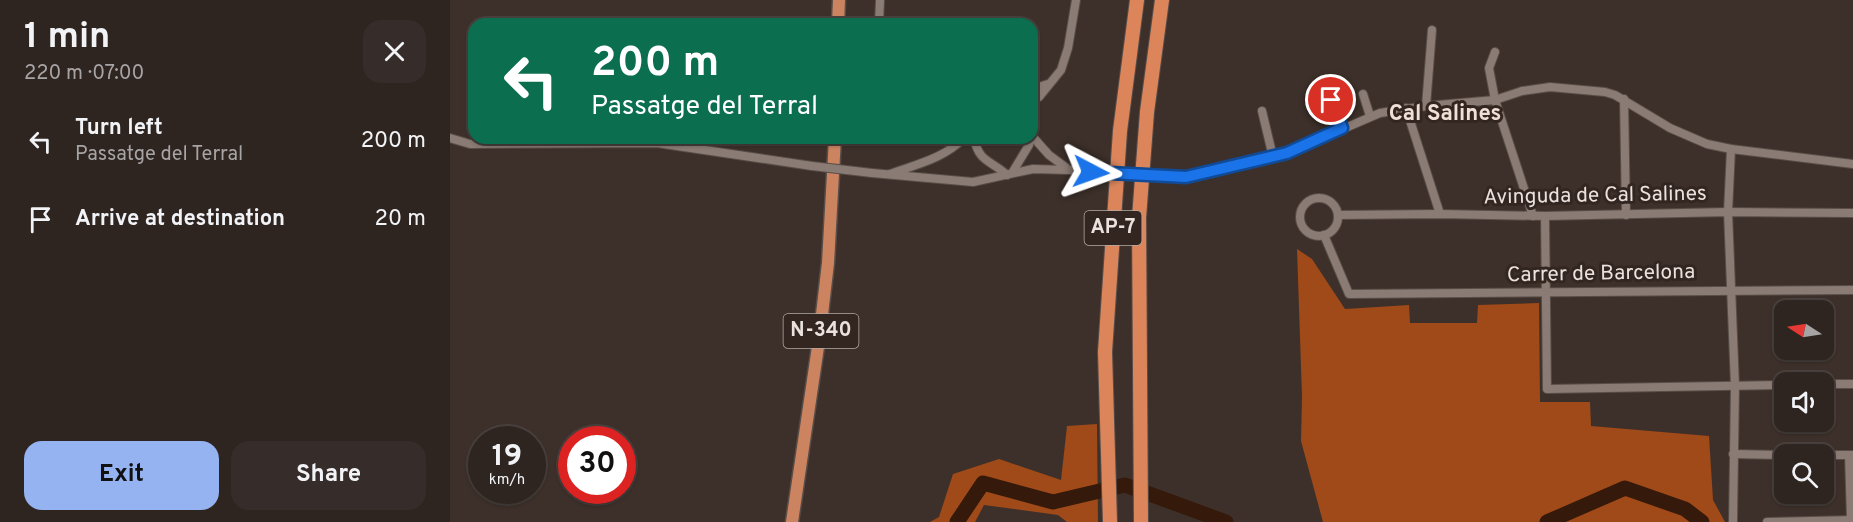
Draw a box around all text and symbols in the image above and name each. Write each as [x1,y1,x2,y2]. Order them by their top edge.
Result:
text: 1 min [24,15,110,61]
button: close [363,20,426,83]
text: 200 m [591,38,719,91]
icon: left [492,42,570,120]
text: 220 m · 07:00 [24,61,144,87]
pin [1305,74,1356,125]
icon: arrive [1314,83,1347,116]
text: Passatge del Terral [591,90,818,124]
district label: Cal Salines [1389,101,1501,128]
text: Turn left [75,115,163,142]
icon: left [24,125,57,158]
text: 200 m [361,128,426,155]
position arrow [1059,140,1123,204]
text: Passatge del Terral [75,142,243,168]
street label: Avinguda de Cal Salines [1483,181,1707,211]
icon: arrive [24,203,57,236]
text: Arrive at destination [75,206,285,233]
text: 20 m [375,206,426,233]
road number: AP-7 [1084,211,1142,245]
street label: Carrer de Barcelona [1507,259,1695,289]
north arrow [1774,300,1834,360]
map controls [1774,300,1834,504]
road number: N-340 [784,314,859,348]
button: sound [1774,372,1834,432]
speed limit sign: 30 [558,426,636,504]
text: 19 [492,439,522,476]
button: Exit [24,441,219,510]
button: Share [231,441,426,510]
button: search [1774,444,1834,504]
text: km/h [489,471,525,490]

